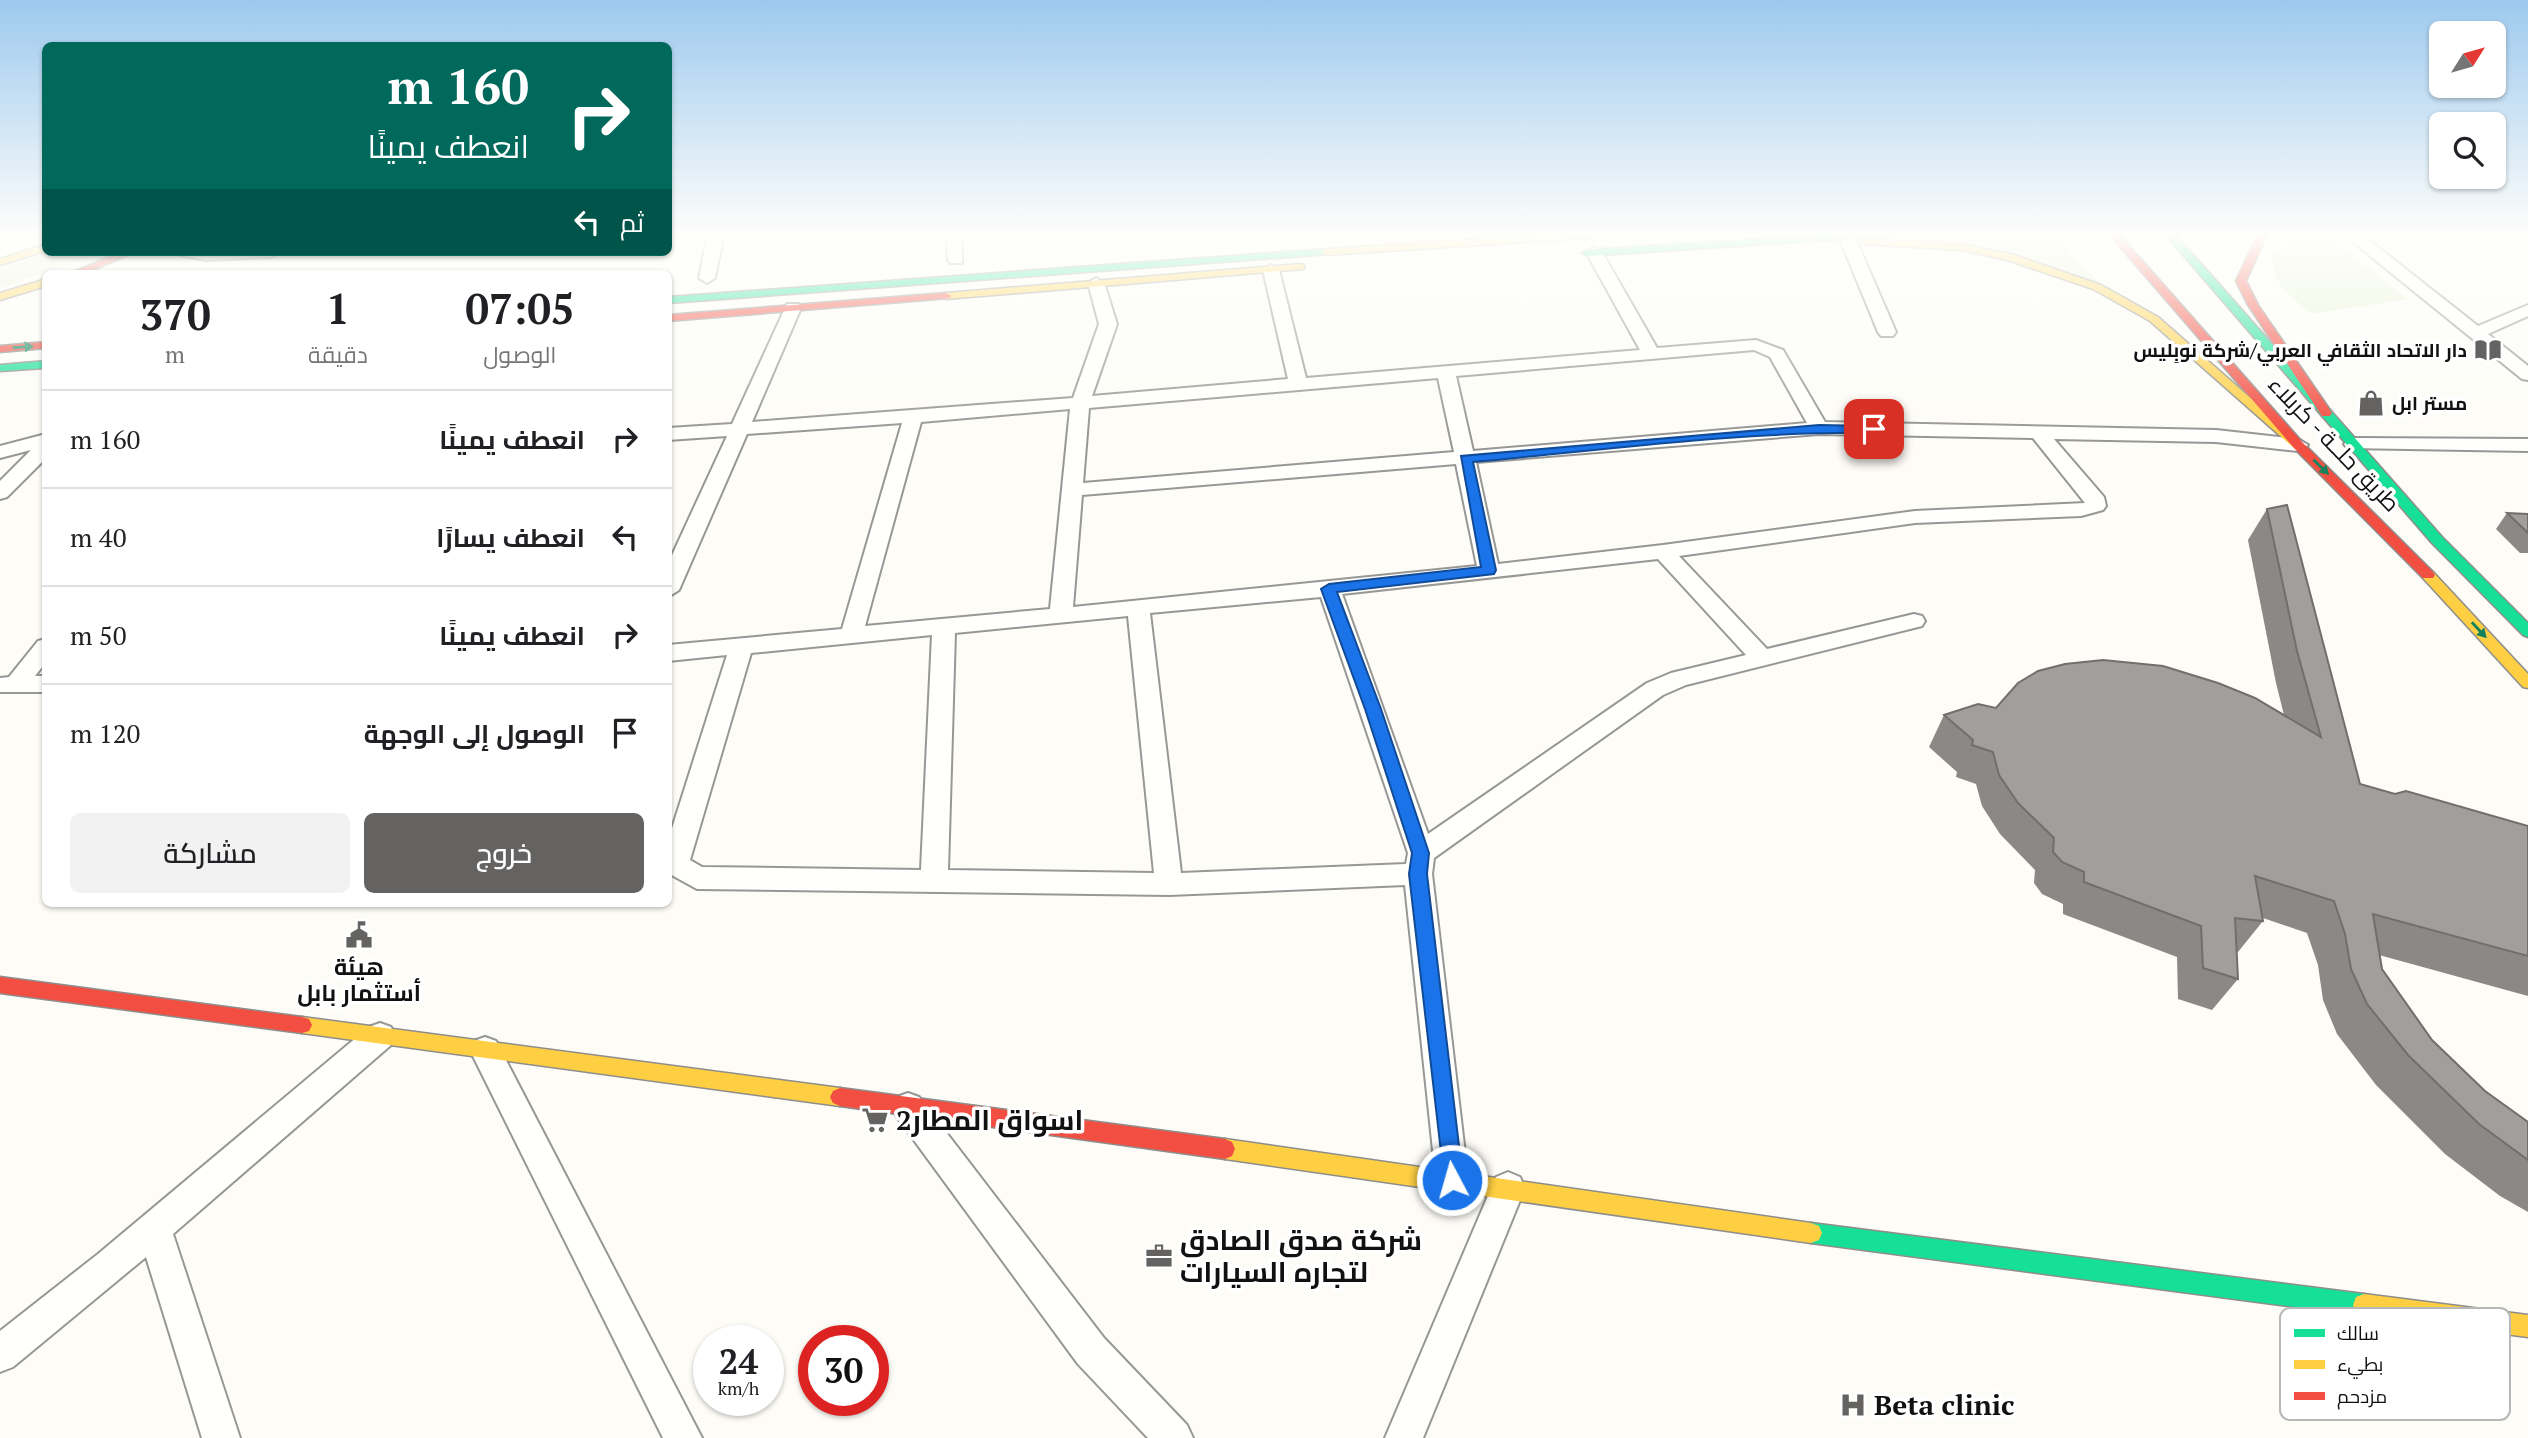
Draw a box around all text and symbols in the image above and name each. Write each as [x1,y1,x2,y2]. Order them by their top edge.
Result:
north arrow [2429,21,2506,98]
map controls [2429,21,2506,189]
text: 160 m [387,53,529,118]
icon: right [553,70,644,161]
button: search [2429,112,2506,189]
text: انعطف يمينًا [368,125,529,167]
icon: left [568,203,606,241]
text: ثم [620,205,644,239]
text: 1 [326,280,350,336]
text: 07:05 [465,280,575,336]
text: 370 [139,286,211,342]
library icon: دار الاتحاد الثقافي العربي/شركة نوبِليس [2473,335,2503,365]
place label: دار الاتحاد الثقافي العربي/شركة نوبِليس [2133,337,2467,366]
text: m [165,339,185,370]
text: دقيقة [308,339,368,370]
text: الوصول [483,339,557,370]
one-way arrow [12,341,34,352]
street label: طريق حلــة - كربلاء [2262,369,2407,518]
shop icon: مستر ابل [2356,388,2386,418]
place label: مستر ابل [2392,390,2467,415]
pin [1844,399,1904,459]
icon: arrive [1855,410,1893,448]
icon: right [606,420,644,458]
text: 160 m [70,422,140,456]
text: انعطف يمينًا [439,422,585,456]
one-way arrow [2312,459,2329,475]
icon: left [606,518,644,556]
text: 40 m [70,520,127,554]
text: انعطف يسارًا [436,520,585,554]
icon: right [606,616,644,654]
text: 50 m [70,618,127,652]
text: انعطف يمينًا [439,618,585,652]
one-way arrow [2471,621,2487,638]
icon: arrive [606,714,644,752]
text: 120 m [70,716,140,750]
text: الوصول إلى الوجهة [364,716,585,750]
button: مشاركة [70,813,350,893]
button: خروج [364,813,644,893]
public building icon: هيئة أستثمار بابل [344,920,374,950]
place label: هيئة أستثمار بابل [297,951,421,1008]
place label: اسواق المطار2 [896,1101,1083,1138]
supermarket icon: اسواق المطار2 [860,1105,890,1135]
position arrow [1415,1143,1489,1217]
place label: شركة صدق الصادق لتجاره السيارات [1180,1221,1422,1290]
office icon: شركة صدق الصادق لتجاره السيارات [1144,1241,1174,1271]
legend [2280,1308,2510,1420]
text: سالك [2337,1320,2379,1345]
speed limit sign: 30 [798,1325,889,1416]
text: 24 [719,1338,758,1384]
text: بطيء [2337,1351,2383,1379]
text: km/h [718,1376,759,1400]
text: مزدحم [2337,1383,2387,1410]
place label: Beta clinic [1874,1386,2015,1423]
hospital icon: Beta clinic [1838,1390,1868,1420]

